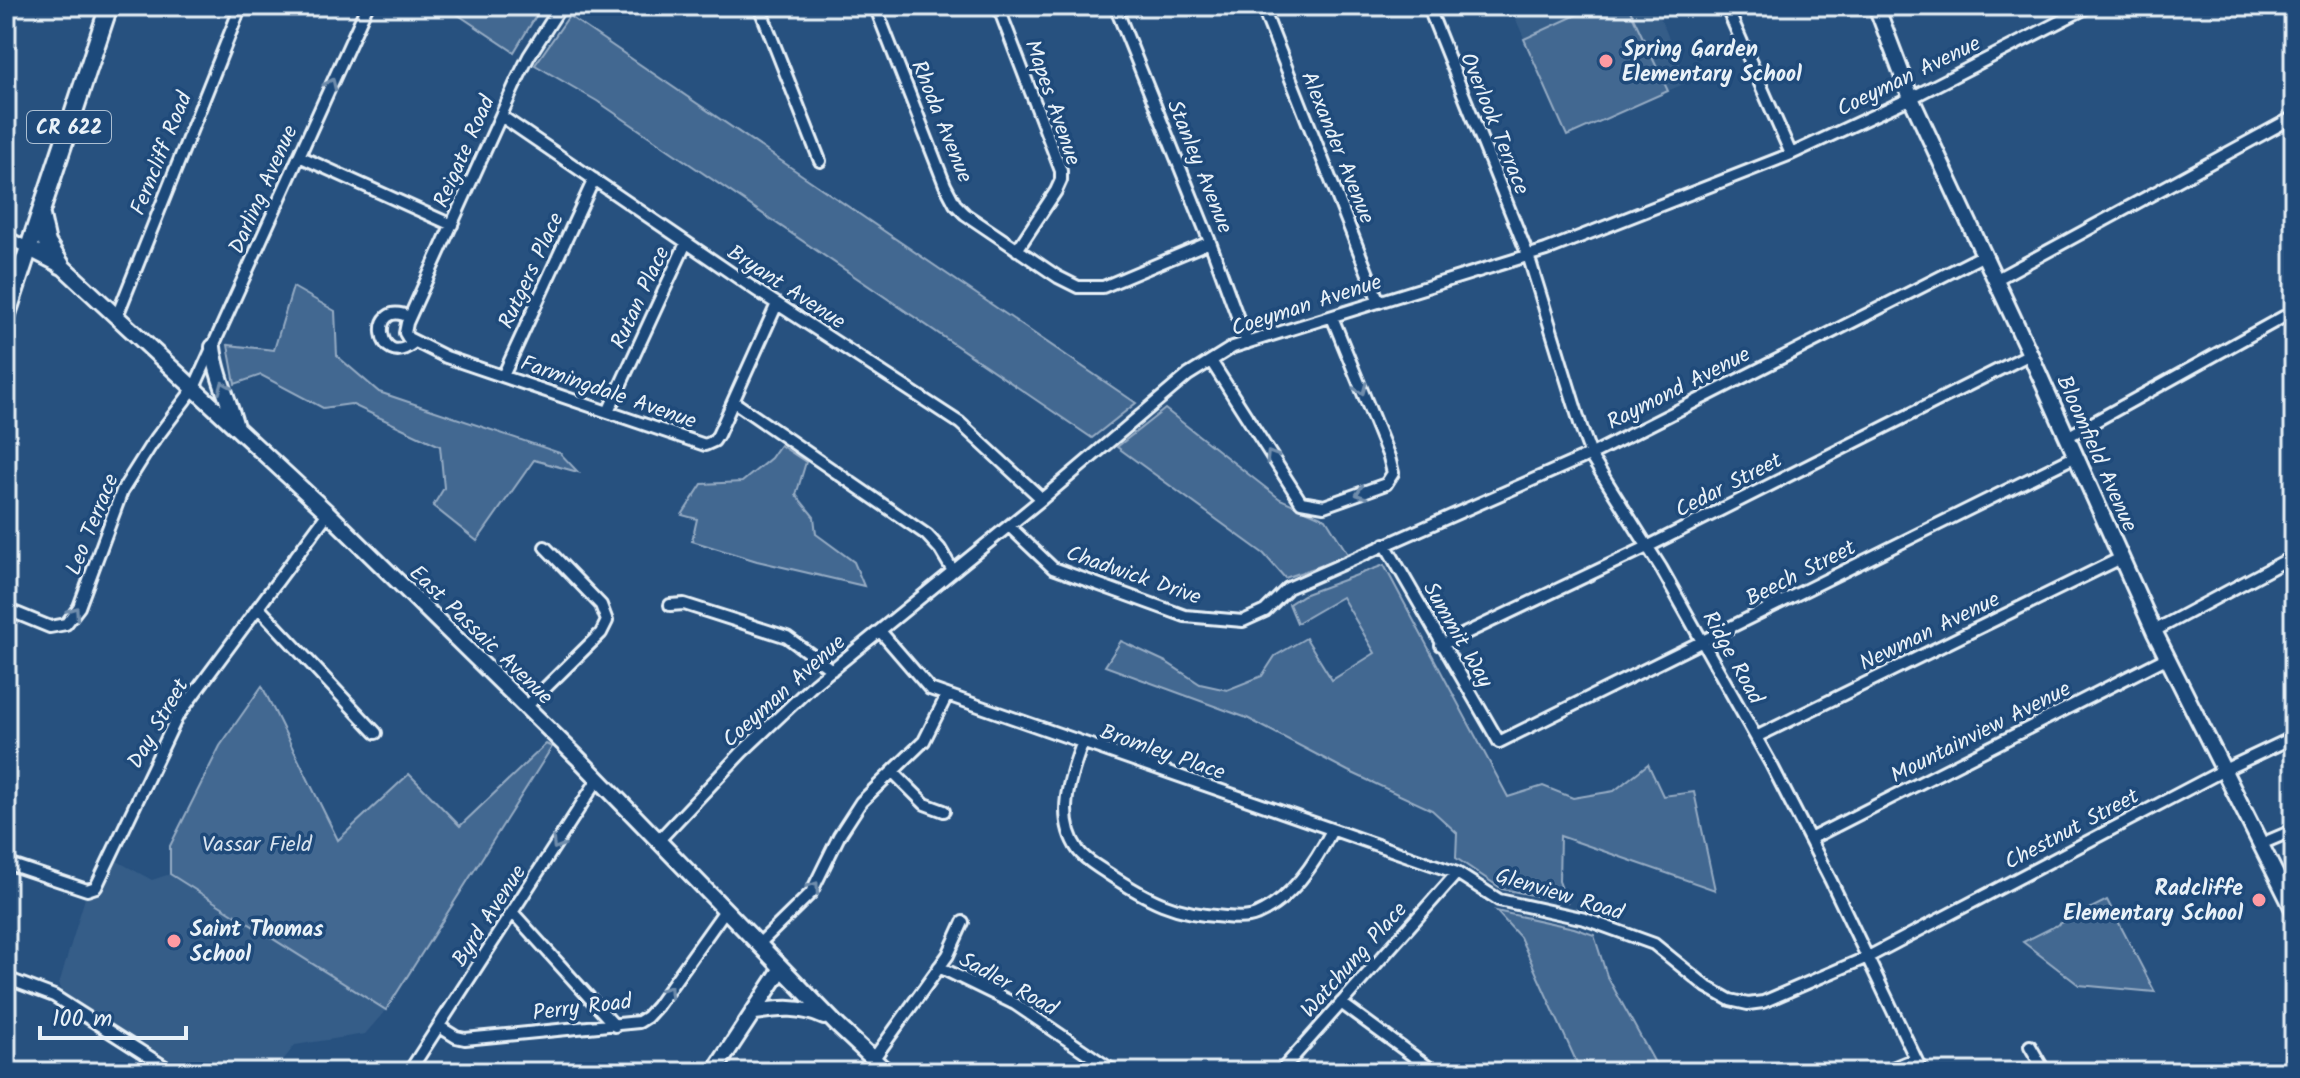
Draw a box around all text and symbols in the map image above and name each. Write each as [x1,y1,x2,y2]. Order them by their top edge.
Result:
street label: Coeyman Avenue [1831,27,1987,127]
place label: Spring Garden Elementary School [1622,33,1802,93]
street label: Mapes Avenue [1014,35,1090,171]
street label: Overlook Terrace [1449,48,1538,200]
marker: Spring Garden Elementary School [1597,52,1615,70]
street label: Rhoda Avenue [900,55,981,189]
street label: Alexander Avenue [1290,66,1383,230]
one-way arrow [321,78,337,93]
street label: Ferncliff Road [122,86,203,221]
street label: Reigate Road [425,89,506,214]
street label: Stanley Avenue [1156,95,1241,239]
road number: CR 622 [27,111,111,143]
street label: Darling Avenue [220,120,308,260]
street label: Rutgers Place [490,207,575,335]
street label: Bryant Avenue [719,236,852,340]
street label: Rutan Place [602,241,680,355]
street label: Coeyman Avenue [1227,266,1387,347]
street label: Raymond Avenue [1601,338,1757,441]
street label: Farmingdale Avenue [515,347,701,440]
street label: Bloomfield Avenue [2045,370,2146,538]
one-way arrow [218,381,234,395]
one-way arrow [1352,381,1368,395]
street label: Cedar Street [1669,444,1789,528]
one-way arrow [1266,450,1281,465]
street label: Leo Terrace [57,469,130,581]
one-way arrow [1355,483,1369,499]
street label: Beech Street [1740,531,1863,617]
street label: Chadwick Drive [1061,537,1206,616]
street label: East Passaic Avenue [400,557,561,714]
street label: Summit Way [1412,576,1502,696]
street label: Newman Avenue [1854,583,2006,681]
street label: Ridge Road [1692,605,1772,712]
one-way arrow [64,607,79,621]
street label: Coeyman Avenue [715,626,855,757]
street label: Day Street [119,672,199,776]
street label: Mountainview Avenue [1885,673,2077,794]
street label: Bromley Place [1095,716,1230,791]
street label: Chestnut Street [1999,780,2146,880]
park label: Vassar Field [202,828,313,863]
one-way arrow [551,836,566,850]
street label: Byrd Avenue [444,858,536,975]
street label: Glenview Road [1491,859,1629,932]
place label: Radcliffe Elementary School [2063,872,2243,932]
one-way arrow [804,882,819,896]
marker: Radcliffe Elementary School [2250,891,2268,909]
street label: Watchung Place [1293,894,1417,1027]
place label: Saint Thomas School [190,913,324,973]
marker: Saint Thomas School [165,932,183,950]
street label: Sadler Road [952,944,1065,1027]
street label: Perry Road [531,985,635,1032]
one-way arrow [658,985,673,999]
scale bar [40,990,186,1040]
text: 100 m [52,1000,112,1039]

